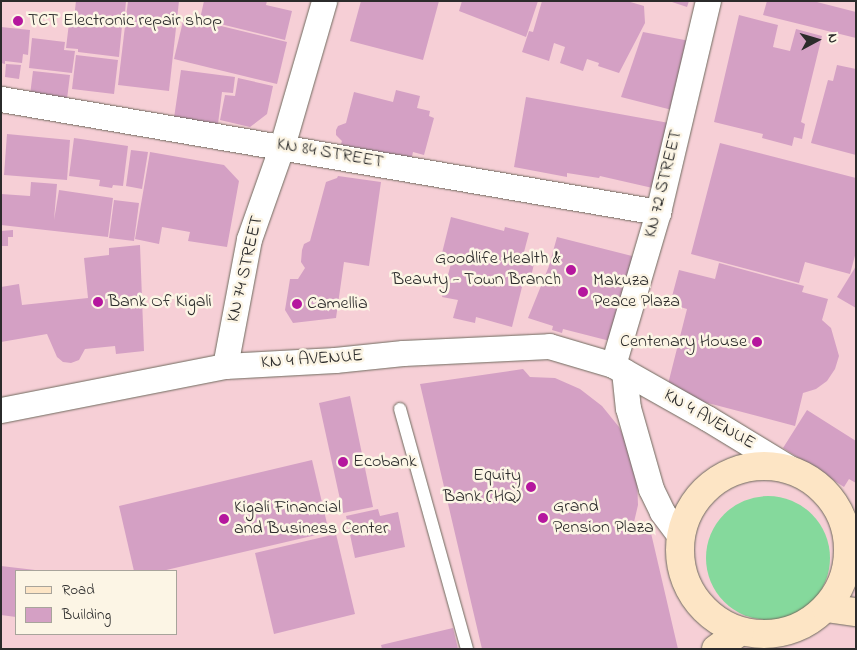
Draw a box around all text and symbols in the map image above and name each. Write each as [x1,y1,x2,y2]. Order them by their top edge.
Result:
place label: TCT Electronic repair shop [28,10,222,32]
marker: TCT Electronic repair shop [12,15,24,27]
north arrow [792,15,842,65]
text: N [821,33,843,44]
street label: KN 72 STREET [640,128,688,240]
street label: KN 84 STREET [275,134,385,174]
street label: KN 74 STREET [223,214,269,324]
place label: Goodlife Health & Beauty - Town Branch [392,249,561,292]
marker: Goodlife Health & Beauty - Town Branch [565,264,577,276]
place label: Makuza Peace Plaza [593,271,680,314]
marker: Makuza Peace Plaza [577,286,589,298]
place label: Bank Of Kigali [108,291,212,313]
place label: Camellia [307,293,368,315]
marker: Bank Of Kigali [92,296,104,308]
marker: Camellia [291,298,303,310]
place label: Centenary House [620,331,747,353]
marker: Centenary House [751,336,763,348]
street label: KN 4 AVENUE [260,346,364,374]
street label: KN 4 AVENUE [659,385,759,455]
place label: Ecobank [353,451,417,473]
marker: Ecobank [337,456,349,468]
place label: Equity Bank (HQ) [443,466,521,508]
marker: Equity Bank (HQ) [525,481,537,493]
place label: Grand Pension Plaza [553,497,654,540]
place label: Kigali Financial and Business Center [234,498,388,540]
marker: Grand Pension Plaza [537,512,549,524]
marker: Kigali Financial and Business Center [218,513,230,525]
legend [15,570,178,635]
text: Road [62,579,95,601]
text: Building [62,604,111,626]

